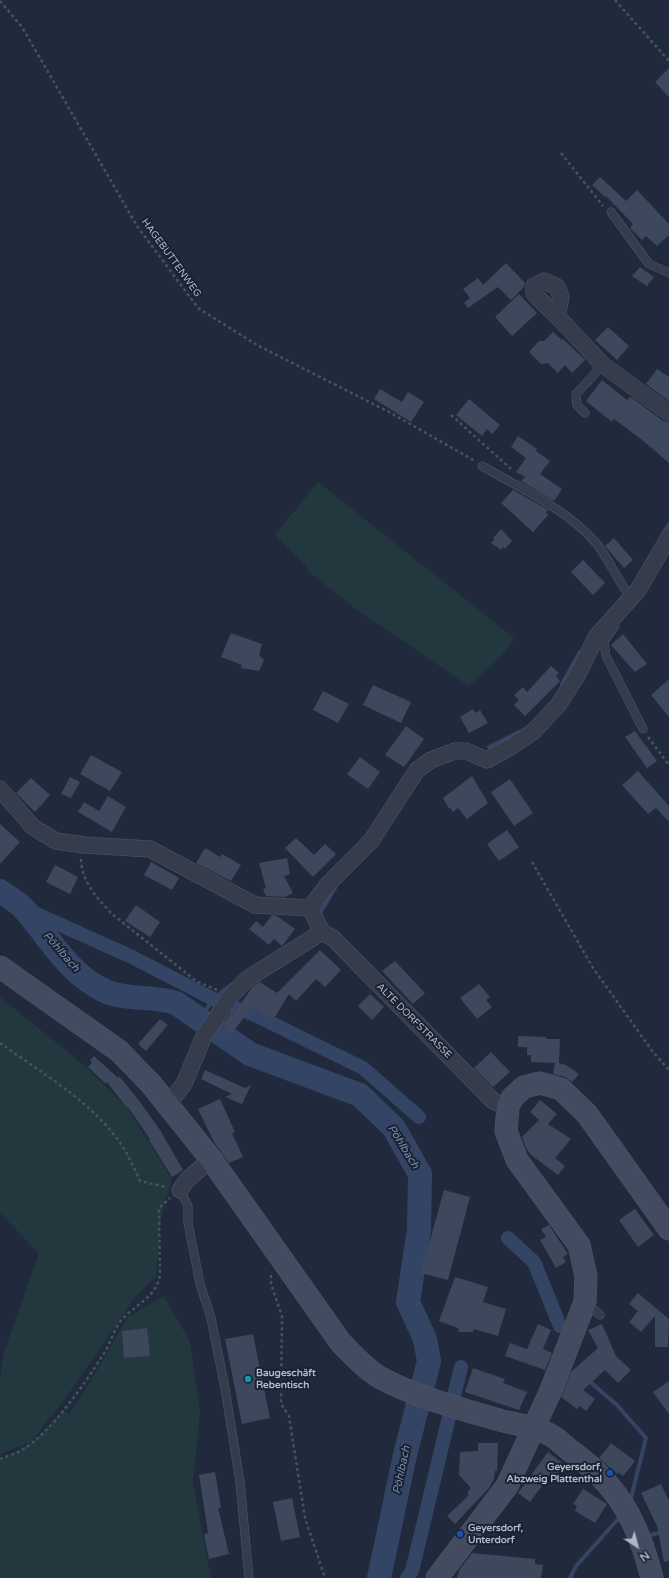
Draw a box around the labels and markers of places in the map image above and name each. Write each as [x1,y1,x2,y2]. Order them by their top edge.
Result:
place label: Baugeschäft Rebentisch [256,1367,316,1390]
marker: Baugeschäft Rebentisch [243,1374,253,1384]
place label: Geyersdorf, Abzweig Plattenthal [507,1461,602,1484]
marker: Geyersdorf, Abzweig Plattenthal [605,1468,615,1478]
place label: Geyersdorf, Unterdorf [468,1522,523,1546]
marker: Geyersdorf, Unterdorf [455,1529,465,1539]

